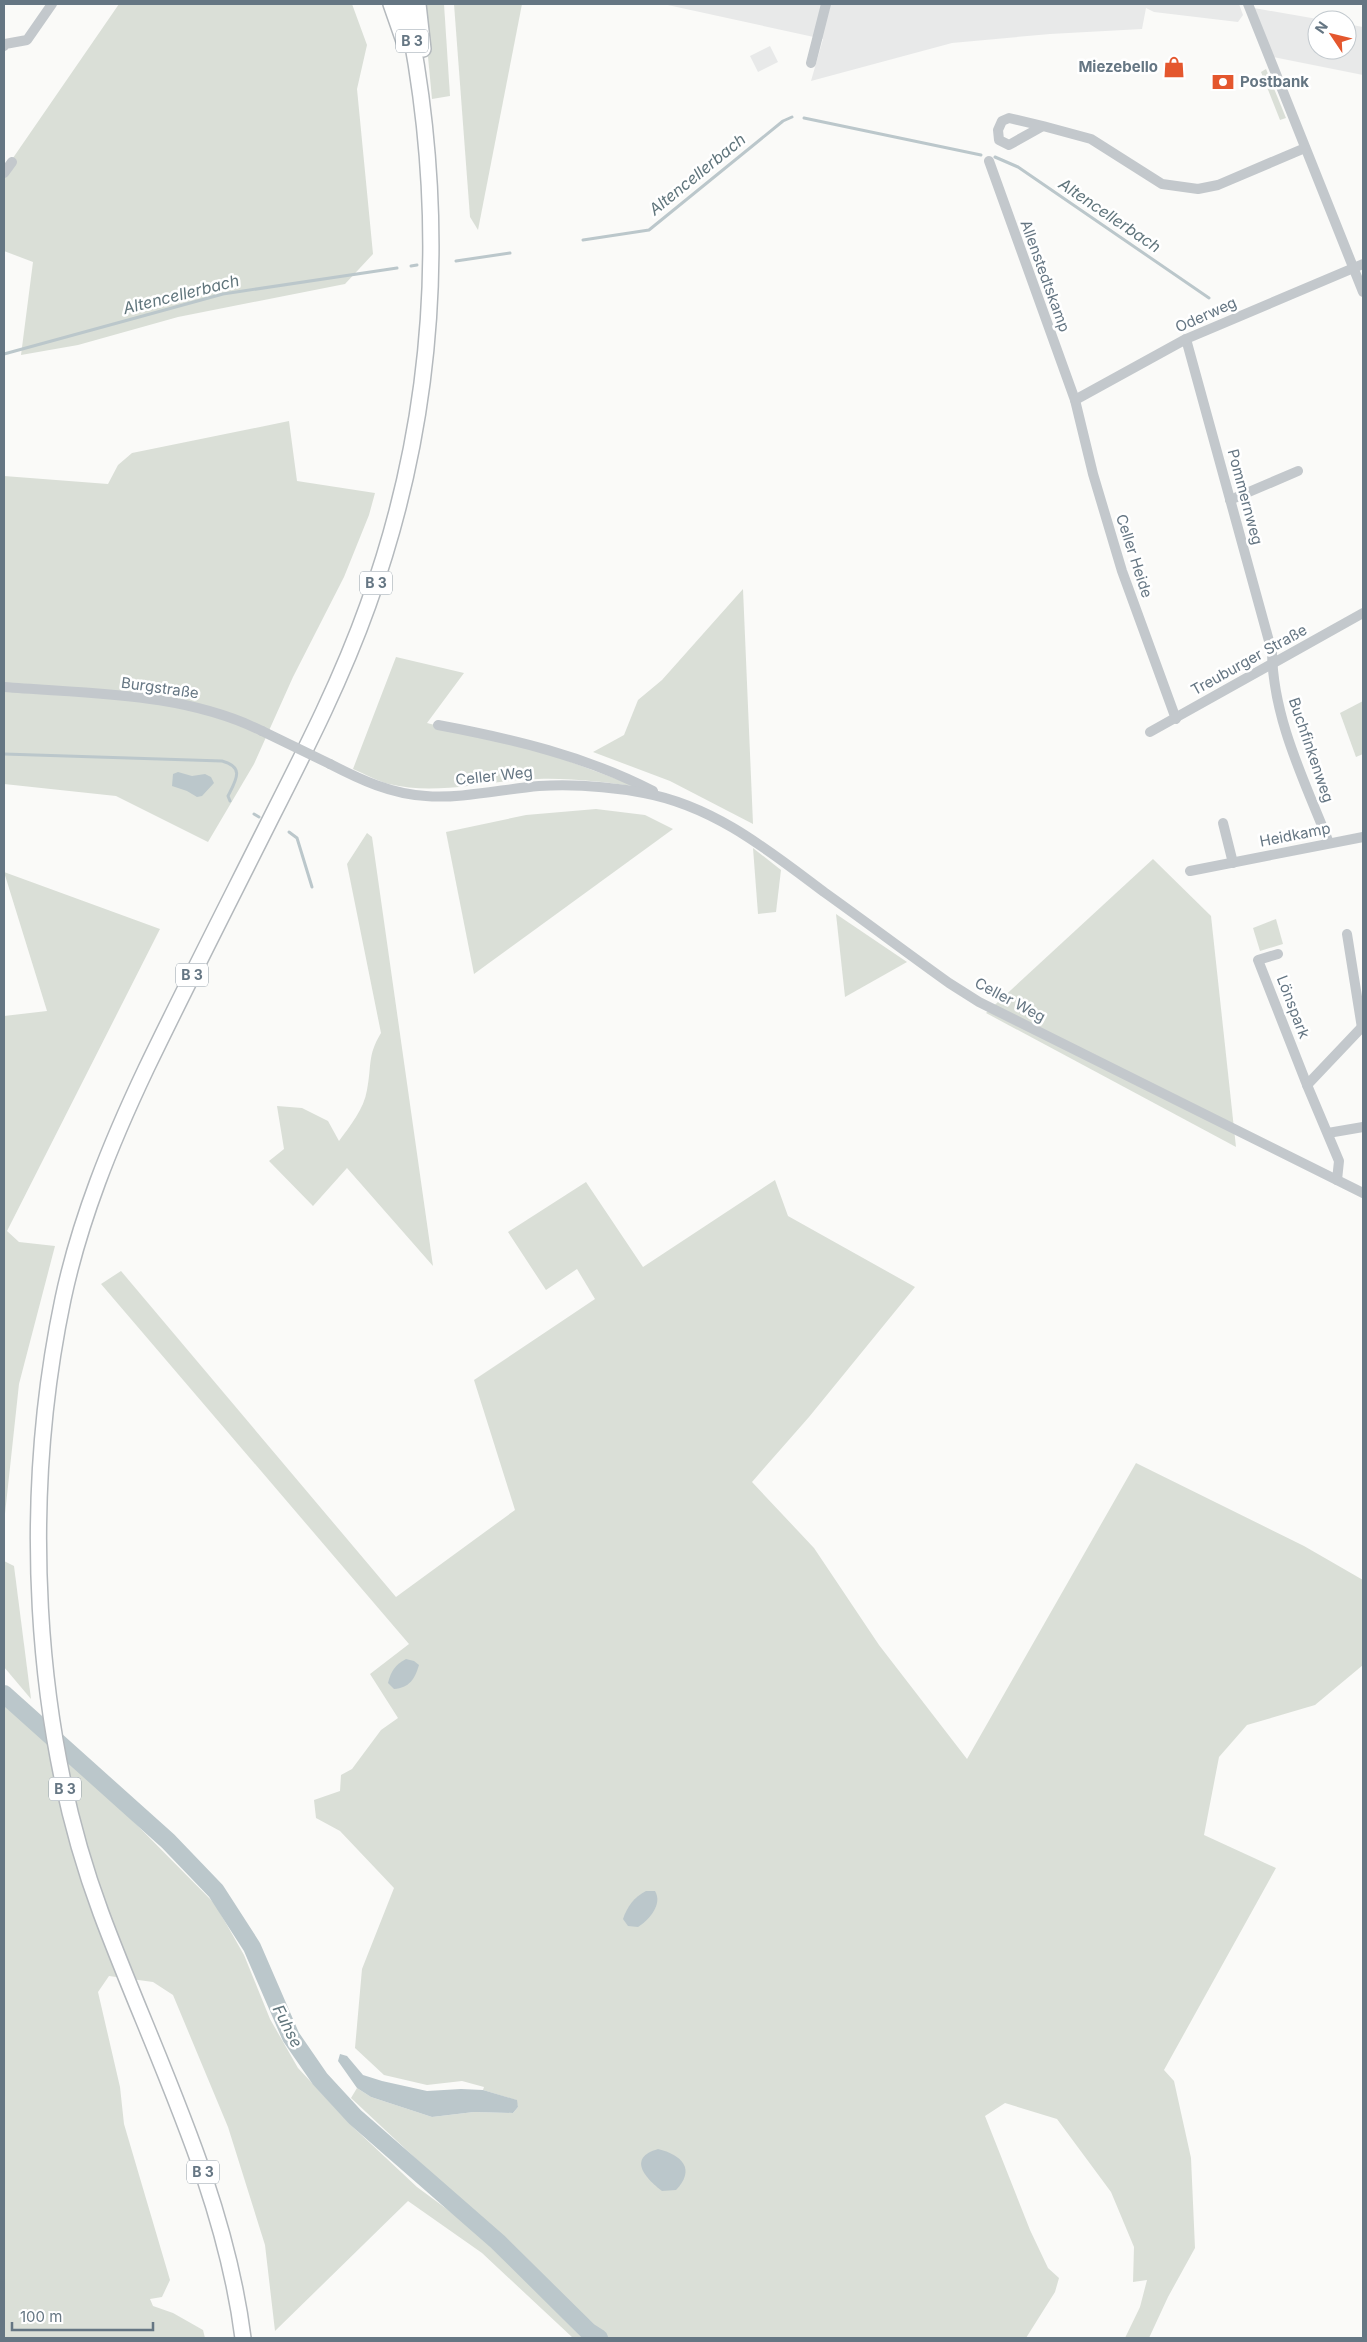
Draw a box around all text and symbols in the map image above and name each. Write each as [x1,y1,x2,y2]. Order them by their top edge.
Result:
north arrow [1307,10,1357,60]
text: N [1311,18,1331,37]
road number: B 3 [396,29,428,52]
shop icon: Miezebello [1161,54,1187,80]
place label: Miezebello [1078,57,1158,76]
bank icon: Postbank [1210,69,1236,95]
place label: Postbank [1240,72,1309,91]
water label: Altencellerbach [644,129,749,220]
water label: Altencellerbach [1054,173,1165,256]
street label: Allenstedtskamp [1016,217,1075,334]
water label: Altencellerbach [120,270,241,318]
street label: Oderweg [1172,293,1239,336]
street label: Pommernweg [1224,447,1267,547]
street label: Celler Heide [1112,512,1157,600]
road number: B 3 [360,572,392,594]
street label: Treuburger Straße [1187,620,1310,699]
street label: Burgstraße [120,673,200,702]
street label: Buchfinkenweg [1285,695,1338,805]
street label: Celler Weg [454,762,534,789]
street label: Heidkamp [1258,818,1332,851]
road number: B 3 [176,964,208,986]
street label: Celler Weg [972,973,1049,1026]
street label: Lönspark [1273,973,1314,1042]
road number: B 3 [49,1778,81,1800]
water label: Fuhse [269,2001,307,2051]
road number: B 3 [187,2160,219,2184]
scale bar [12,2300,154,2332]
text: 100 m [20,2307,62,2326]

